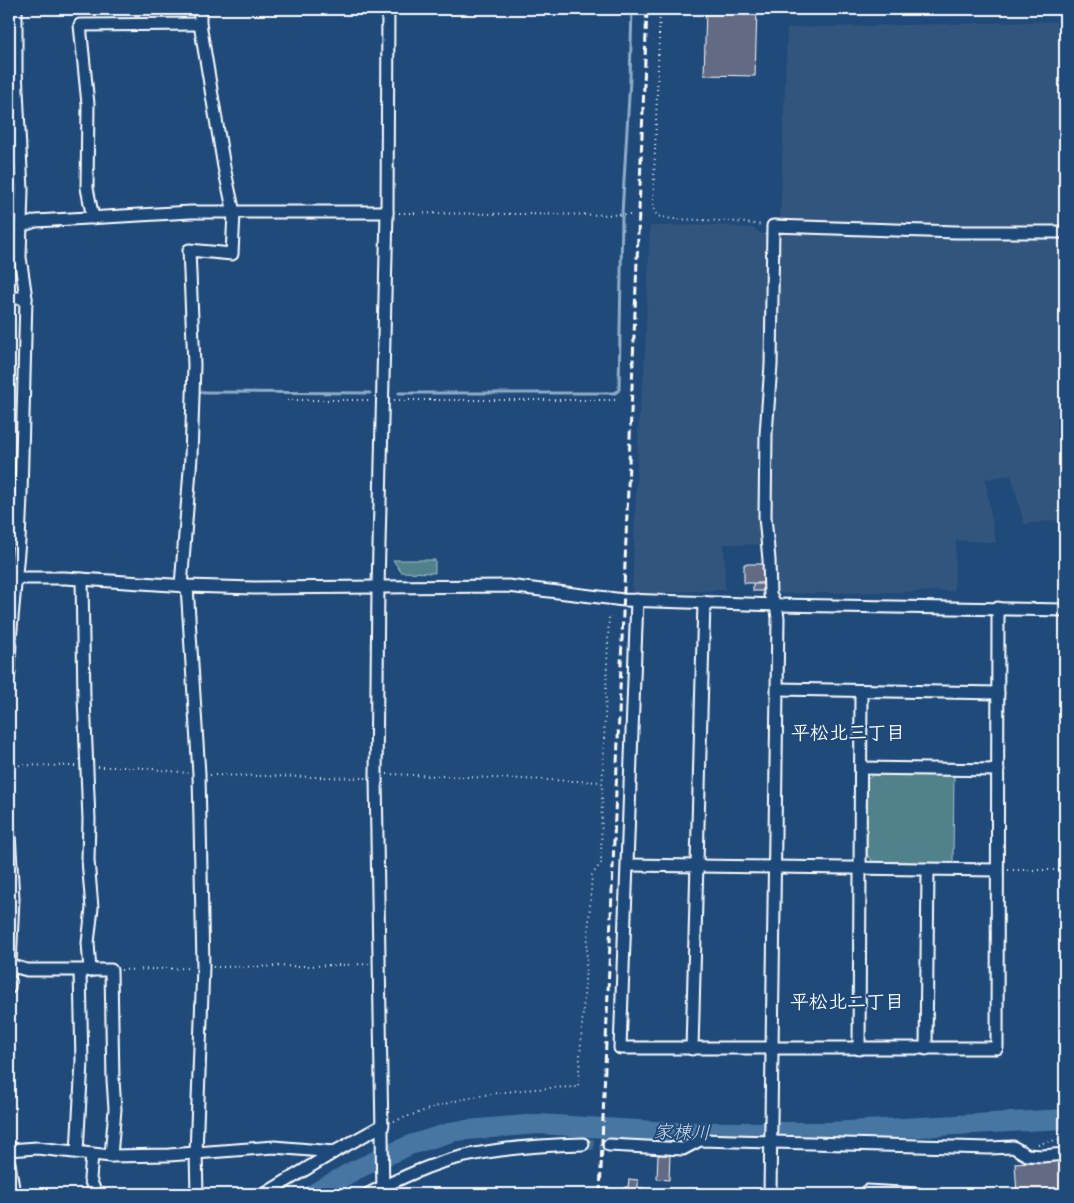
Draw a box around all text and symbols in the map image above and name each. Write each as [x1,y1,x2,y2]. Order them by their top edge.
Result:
district label: 平松北三丁目 [791,719,905,744]
district label: 平松北二丁目 [790,988,904,1013]
water label: 家棟川 [653,1118,711,1144]

